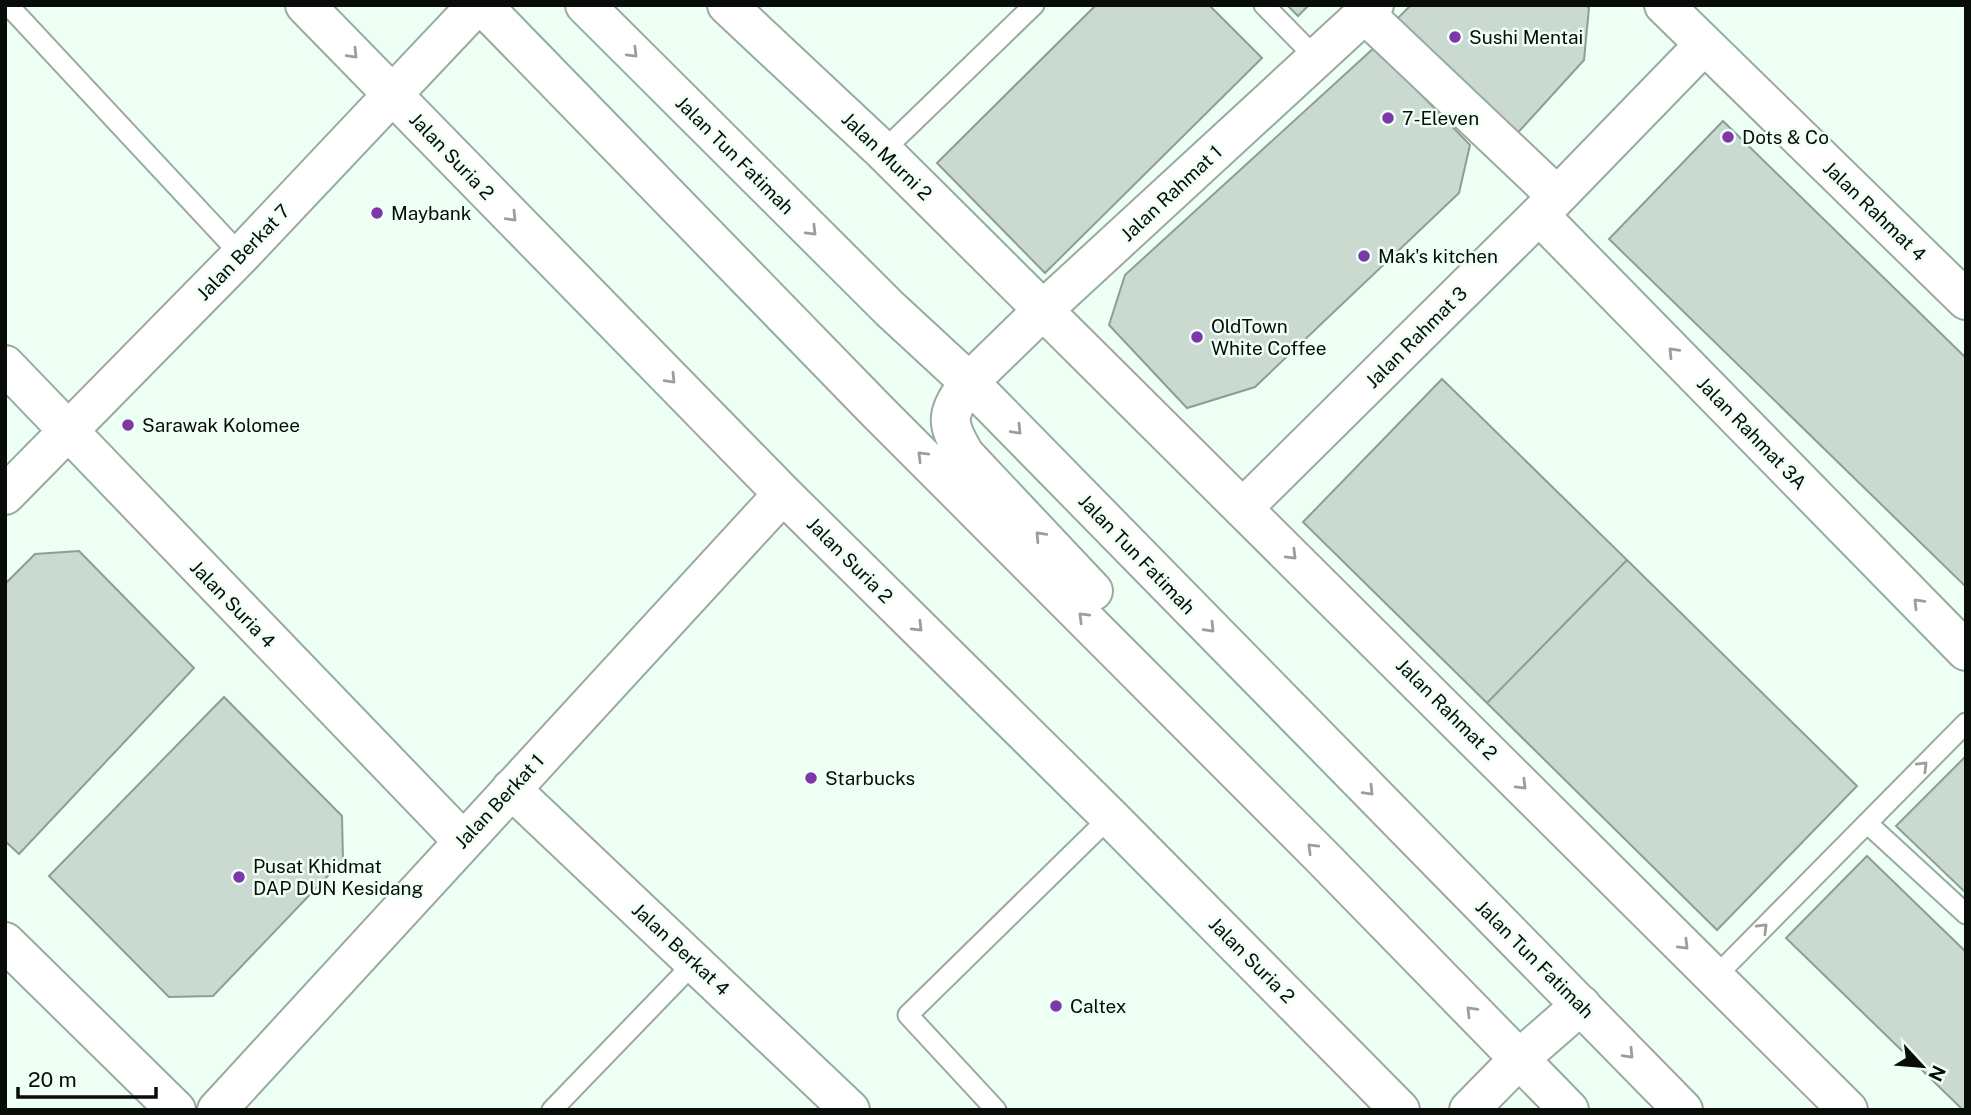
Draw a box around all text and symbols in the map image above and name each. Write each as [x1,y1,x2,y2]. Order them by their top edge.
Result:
place label: Sushi Mentai [1469,26,1583,48]
marker: Sushi Mentai [1447,29,1463,45]
one-way arrow [625,45,638,58]
one-way arrow [344,46,357,59]
street label: Jalan Tun Fatimah [671,91,799,219]
place label: 7-Eleven [1402,107,1479,129]
street label: Jalan Suria 2 [405,108,499,204]
street label: Jalan Murni 2 [837,108,937,204]
marker: 7-Eleven [1380,110,1396,126]
place label: Dots & Co [1742,126,1829,148]
marker: Dots & Co [1720,129,1736,145]
street label: Jalan Rahmat 1 [1116,141,1226,245]
street label: Jalan Rahmat 4 [1819,156,1931,266]
street label: Jalan Berkat 7 [192,200,294,304]
place label: Maybank [391,202,472,224]
marker: Maybank [369,205,385,221]
one-way arrow [503,209,516,222]
one-way arrow [804,223,816,235]
place label: Mak's kitchen [1378,245,1498,267]
marker: Mak's kitchen [1356,248,1372,264]
street label: Jalan Rahmat 3 [1361,282,1471,392]
place label: OldTown White Coffee [1211,315,1327,359]
marker: OldTown White Coffee [1189,329,1205,345]
one-way arrow [1669,348,1682,361]
one-way arrow [663,371,676,384]
street label: Jalan Rahmat 3A [1693,372,1811,494]
place label: Sarawak Kolomee [142,414,300,436]
marker: Sarawak Kolomee [120,417,136,433]
one-way arrow [1008,422,1021,435]
one-way arrow [917,452,930,465]
street label: Jalan Tun Fatimah [1074,490,1200,618]
street label: Jalan Suria 2 [803,513,897,607]
one-way arrow [1036,531,1049,544]
one-way arrow [1284,547,1297,560]
street label: Jalan Suria 4 [186,556,280,652]
one-way arrow [1913,598,1926,611]
one-way arrow [1078,613,1091,626]
one-way arrow [910,619,923,632]
one-way arrow [1201,620,1214,633]
street label: Jalan Rahmat 2 [1392,654,1502,764]
street label: Jalan Berkat 1 [450,749,548,853]
one-way arrow [1915,762,1928,775]
place label: Starbucks [825,767,915,789]
marker: Starbucks [803,770,819,786]
one-way arrow [1514,777,1527,790]
one-way arrow [1360,783,1373,796]
one-way arrow [1308,843,1321,856]
place label: Pusat Khidmat DAP DUN Kesidang [253,855,424,899]
marker: Pusat Khidmat DAP DUN Kesidang [231,869,247,885]
street label: Jalan Tun Fatimah [1471,895,1599,1023]
street label: Jalan Berkat 4 [628,898,734,1000]
street label: Jalan Suria 2 [1205,913,1299,1007]
one-way arrow [1755,924,1768,937]
one-way arrow [1675,937,1688,950]
place label: Caltex [1070,995,1127,1017]
marker: Caltex [1048,998,1064,1014]
one-way arrow [1466,1007,1479,1020]
north arrow [1887,1031,1957,1101]
one-way arrow [1620,1046,1633,1059]
scale bar [18,1056,156,1100]
text: N [1924,1062,1950,1085]
text: 20 m [28,1067,77,1092]

